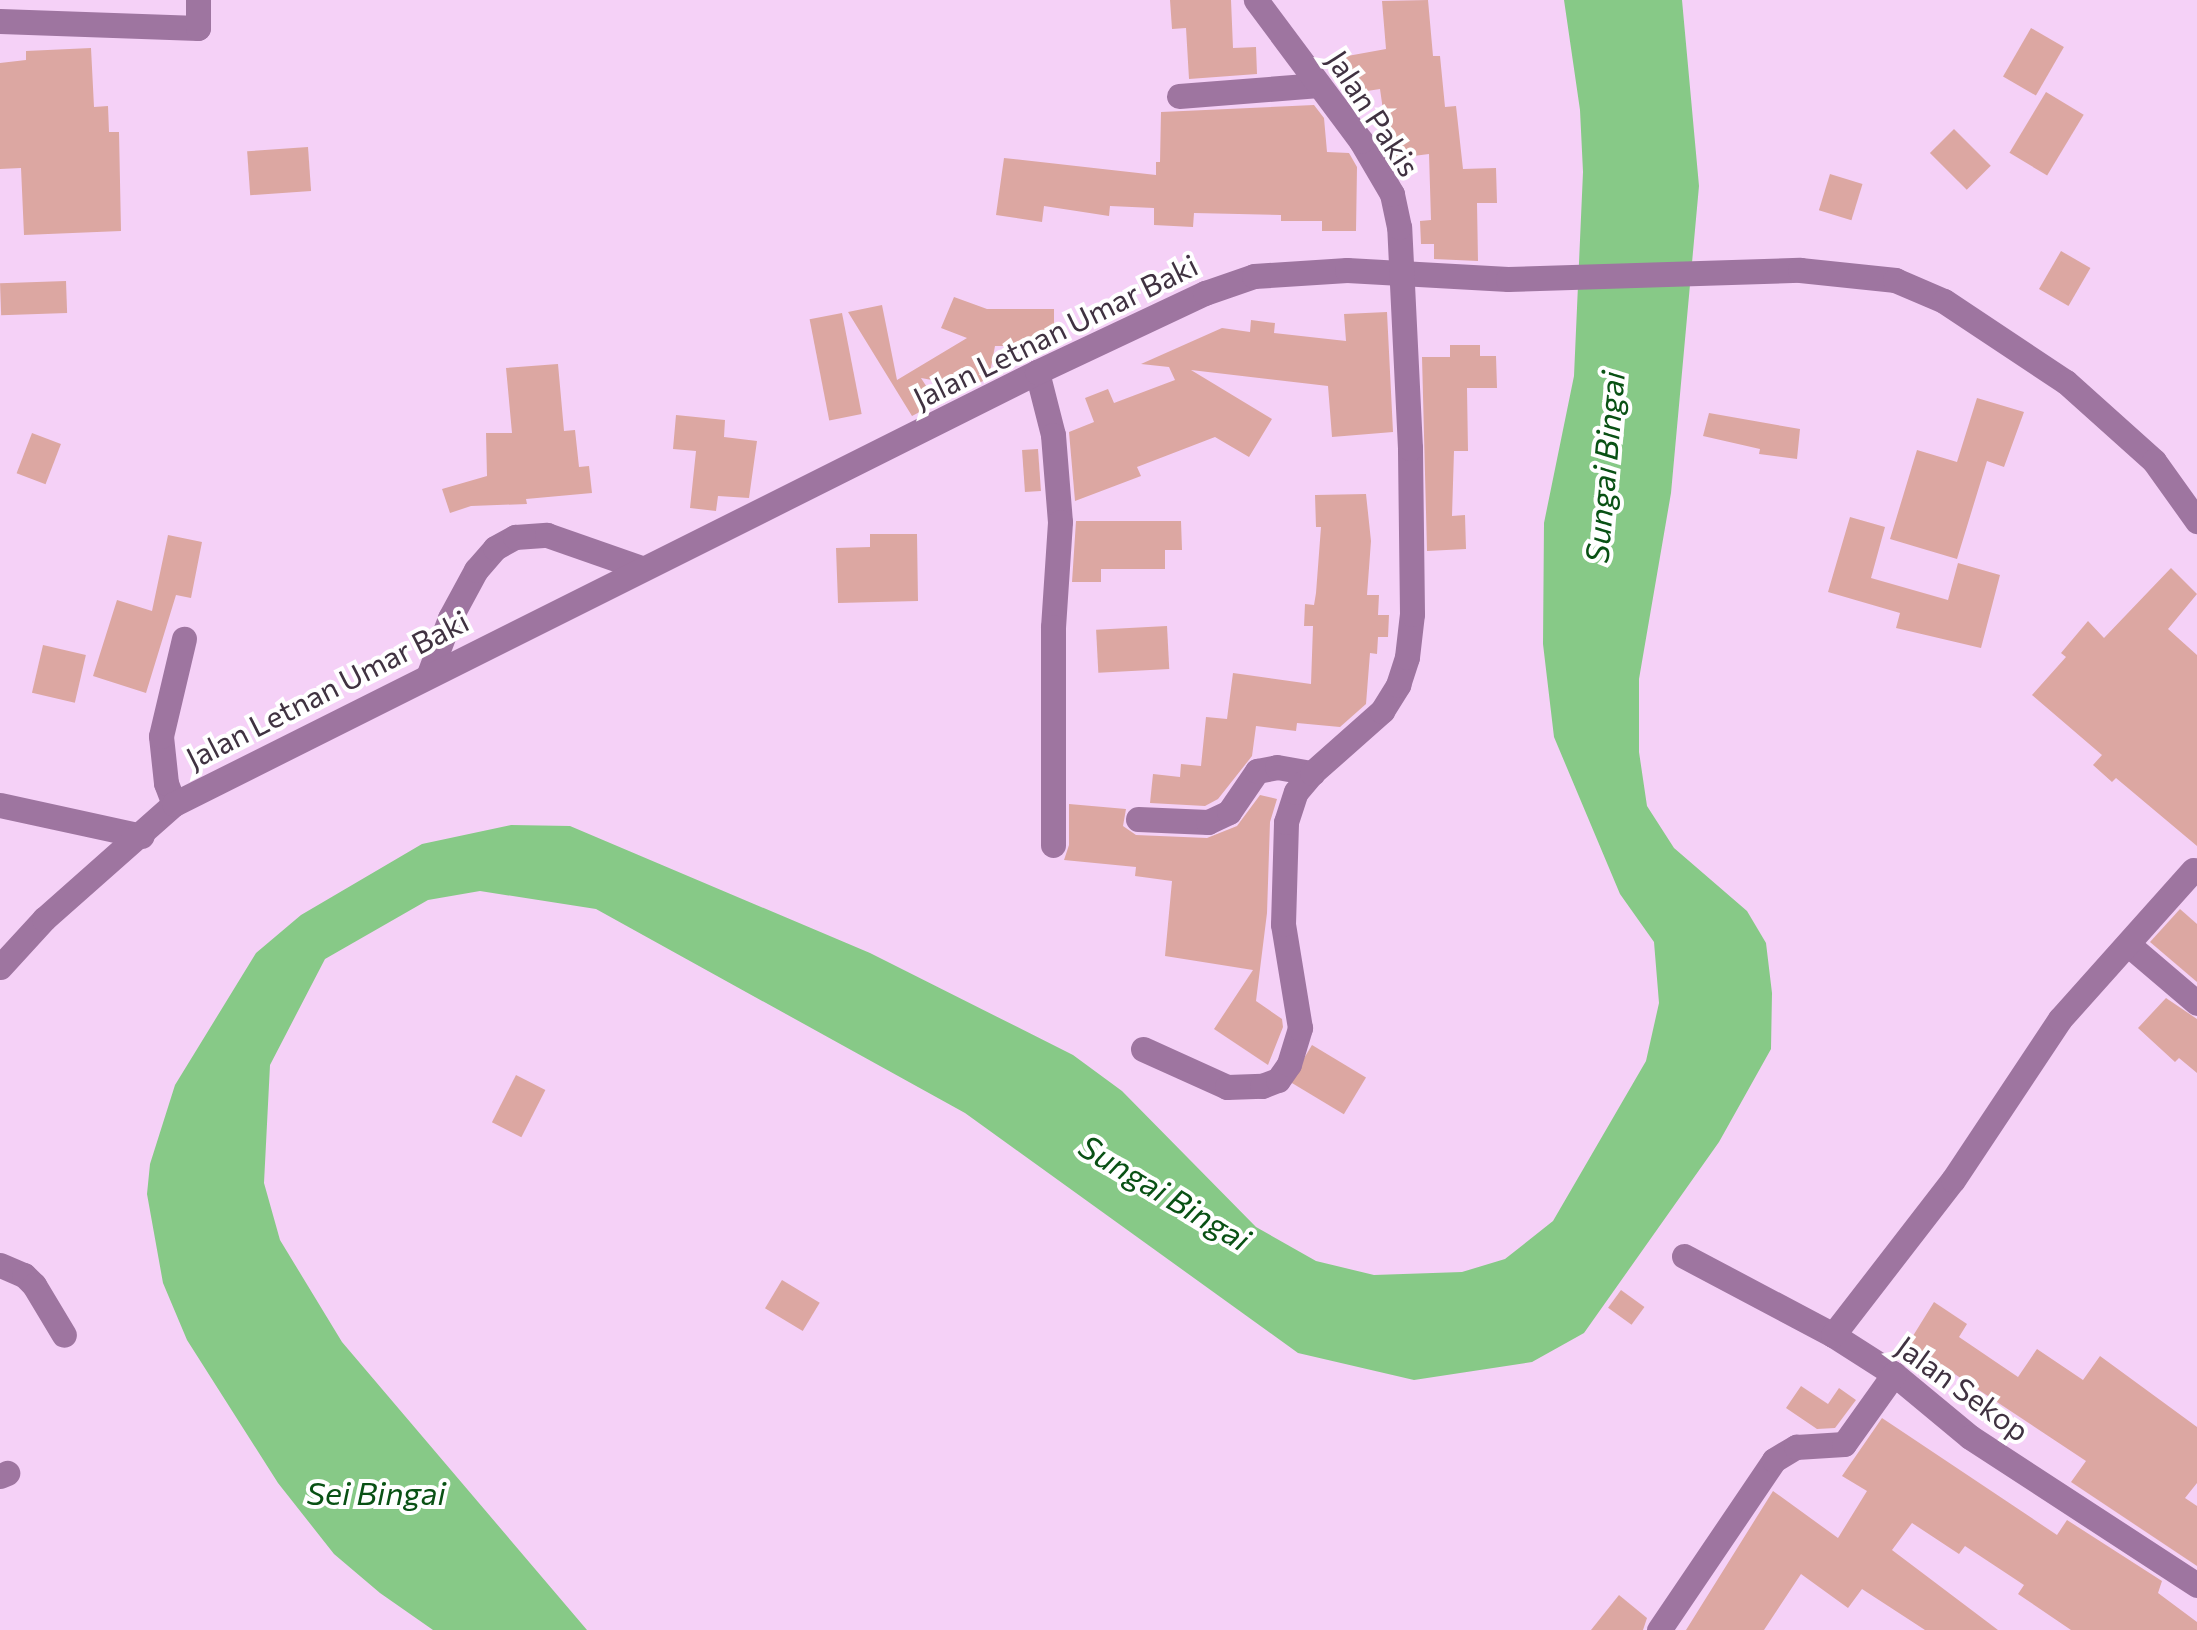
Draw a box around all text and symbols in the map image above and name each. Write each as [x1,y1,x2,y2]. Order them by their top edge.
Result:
street label: Jalan Pakis [1320,43,1428,183]
street label: Jalan Letnan Umar Baki [907,246,1203,416]
water label: Sungai Bingai [1576,369,1632,565]
street label: Jalan Letnan Umar Baki [180,602,474,776]
water label: Sungai Bingai [1073,1126,1257,1258]
street label: Jalan Sekop [1890,1328,2036,1448]
water label: Sei Bingai [306,1473,446,1511]

